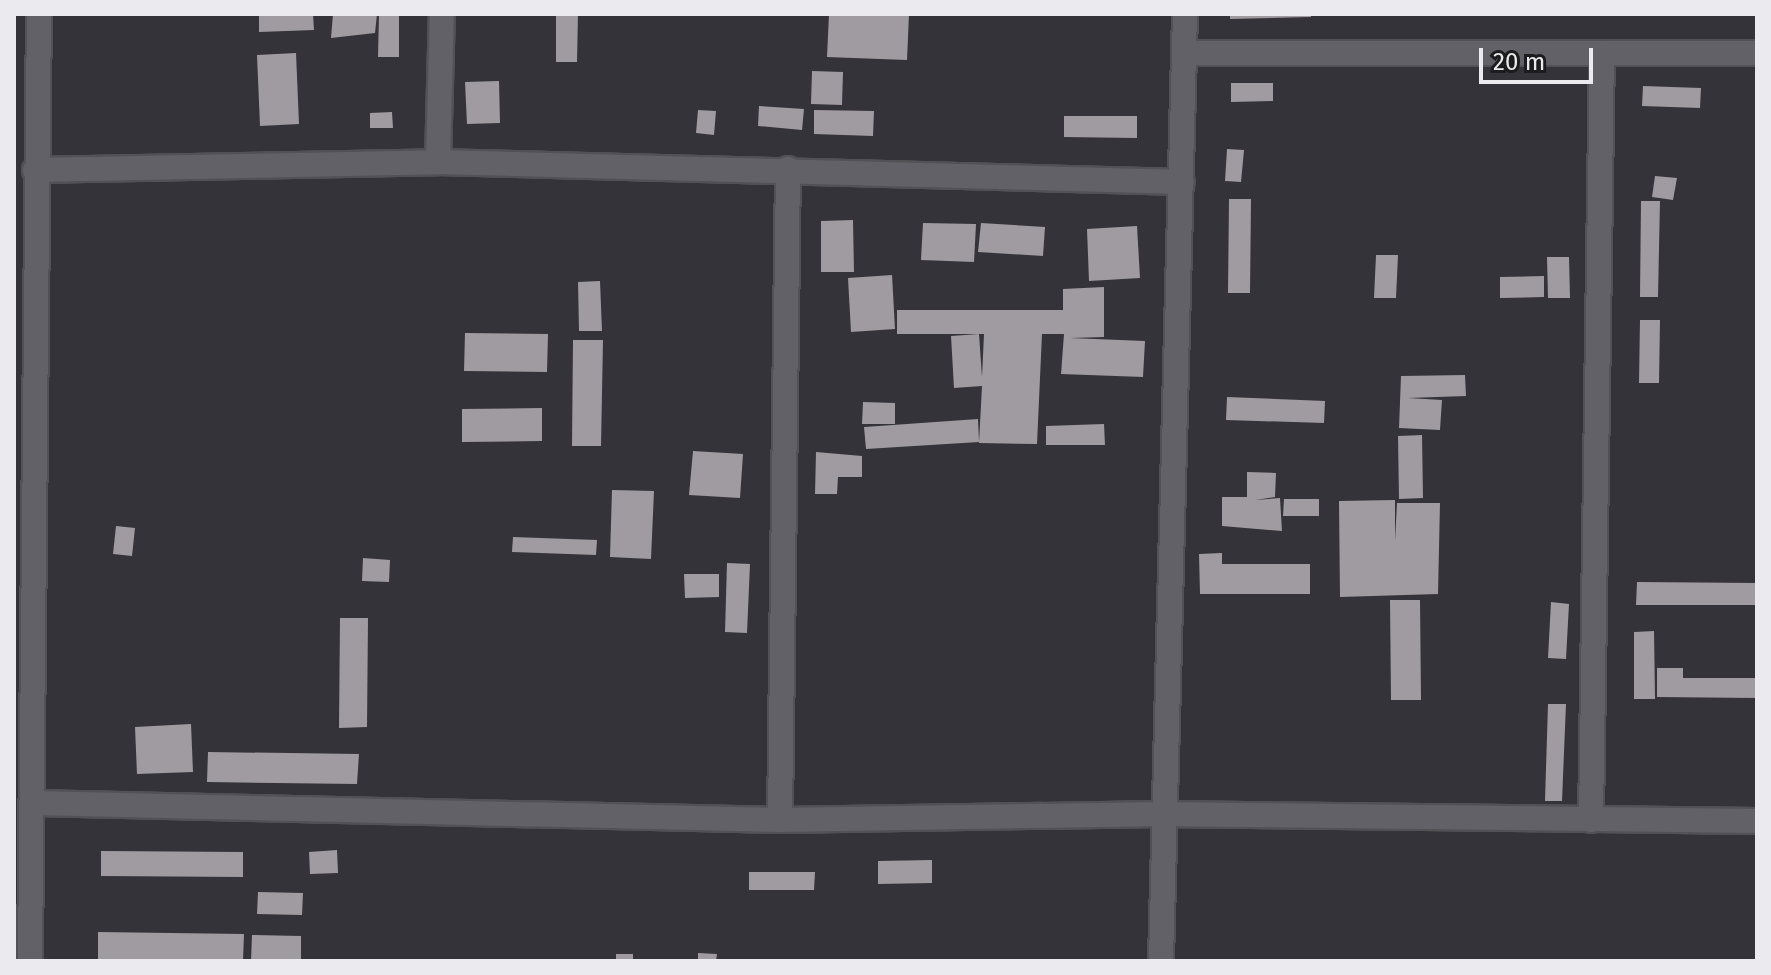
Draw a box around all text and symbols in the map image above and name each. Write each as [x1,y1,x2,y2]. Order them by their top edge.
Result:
scale bar [1483,32,1597,82]
text: 20 m [1493,48,1545,76]

